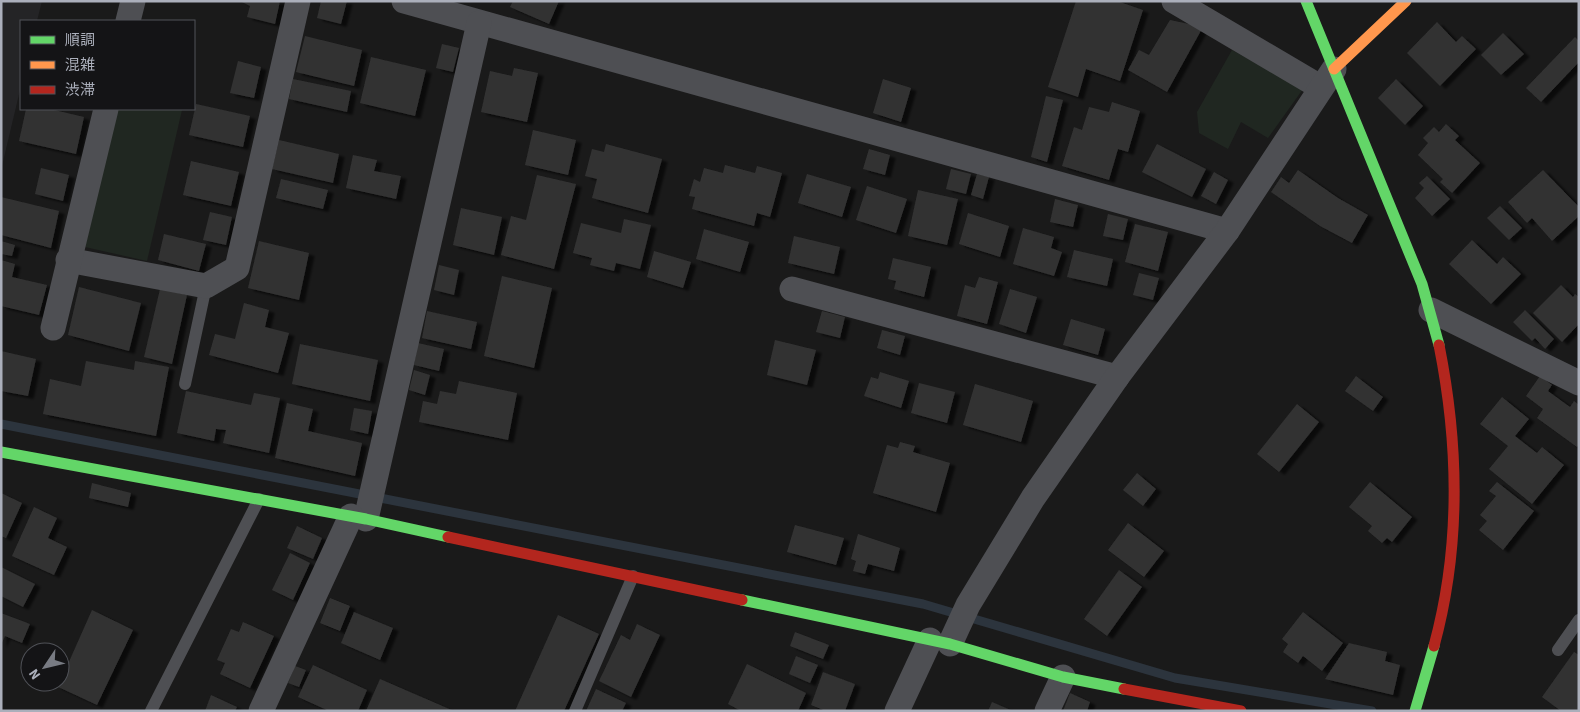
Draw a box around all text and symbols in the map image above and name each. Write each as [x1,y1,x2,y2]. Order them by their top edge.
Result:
legend [20,20,195,110]
text: 順調 [65,30,95,51]
text: 混雑 [65,55,95,76]
text: 渋滞 [65,80,95,101]
north arrow [20,642,70,692]
text: N [24,664,46,683]

